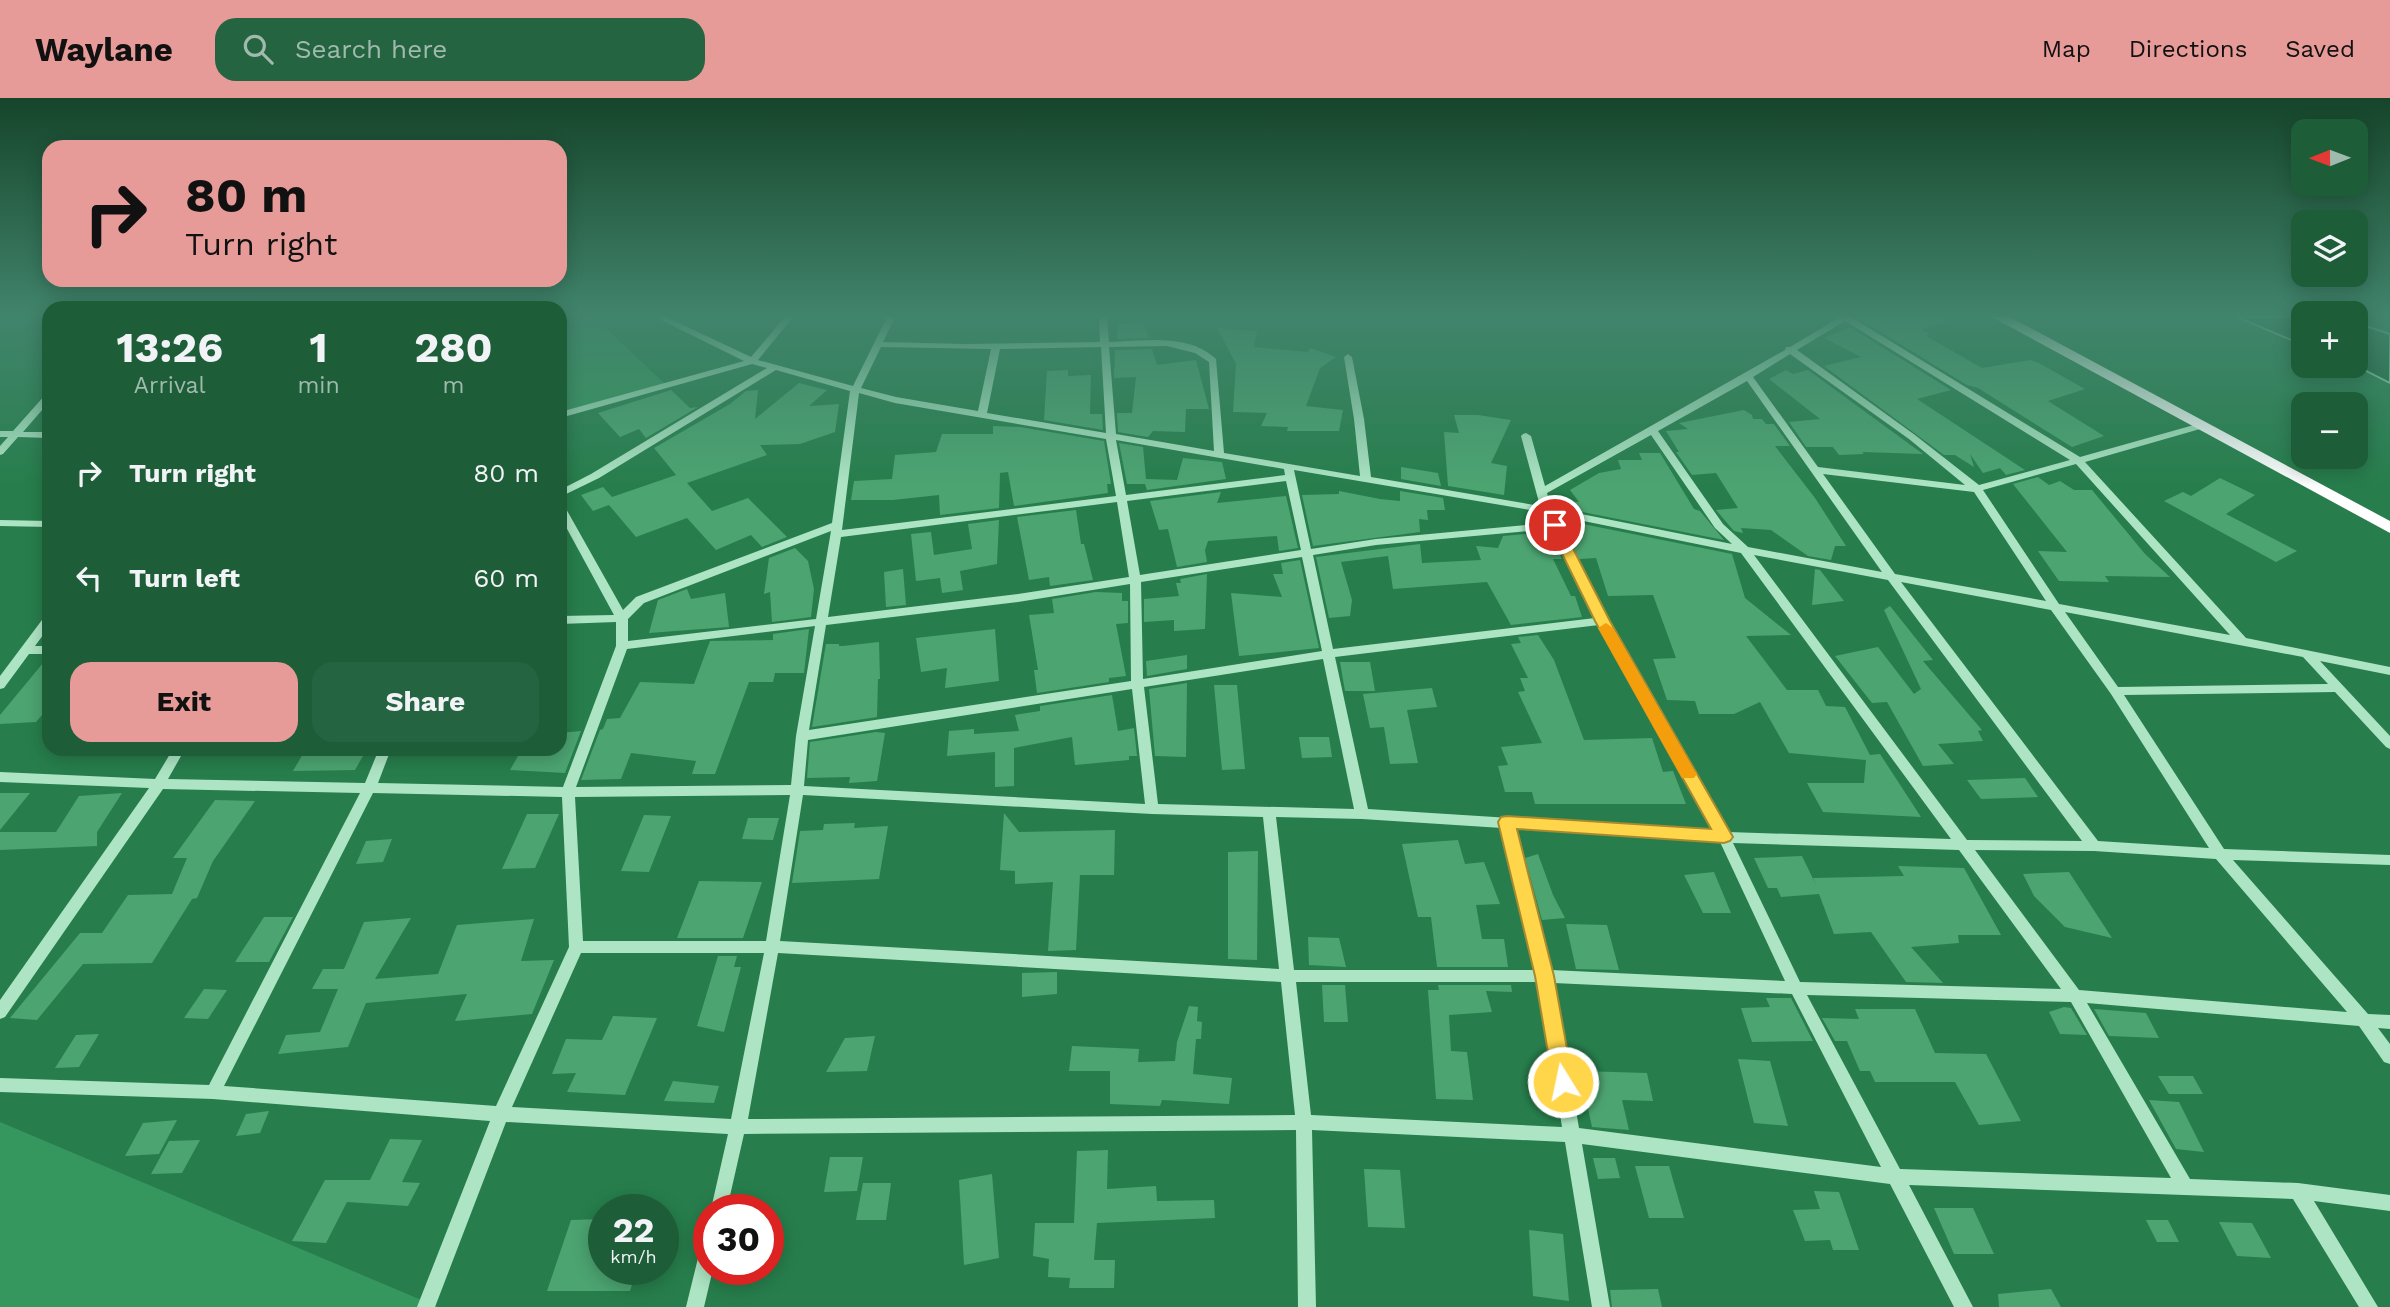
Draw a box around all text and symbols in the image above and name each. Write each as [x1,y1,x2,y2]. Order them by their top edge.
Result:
search box [215,18,705,81]
text: Waylane [35,30,173,69]
icon: search [239,30,277,68]
text: Search here [295,34,447,64]
text: Map [2042,35,2091,63]
text: Directions [2129,35,2247,63]
text: Saved [2285,35,2355,63]
north arrow [2291,119,2368,196]
map controls [2291,119,2368,469]
text: 80 m [185,166,307,224]
icon: right [70,168,161,259]
button: layers [2291,210,2368,287]
text: Turn right [185,225,337,263]
button: + [2291,301,2368,378]
text: 13:26 [116,323,223,372]
text: 1 [310,323,328,372]
text: 280 [414,323,493,372]
text: Arrival [134,372,206,399]
text: min [297,372,340,399]
text: m [442,372,464,399]
button: − [2291,392,2368,469]
icon: right [70,454,108,492]
text: Turn right [129,458,256,488]
text: 80 m [473,458,539,488]
pin [1525,495,1585,555]
icon: arrive [1536,506,1574,544]
icon: left [70,559,108,597]
text: Turn left [129,563,240,593]
text: 60 m [473,563,539,593]
button: Exit [70,662,298,742]
button: Share [312,662,539,742]
position arrow [1526,1045,1600,1119]
speed limit sign: 30 [693,1194,784,1285]
text: 22 [613,1209,654,1251]
text: km/h [610,1246,657,1267]

